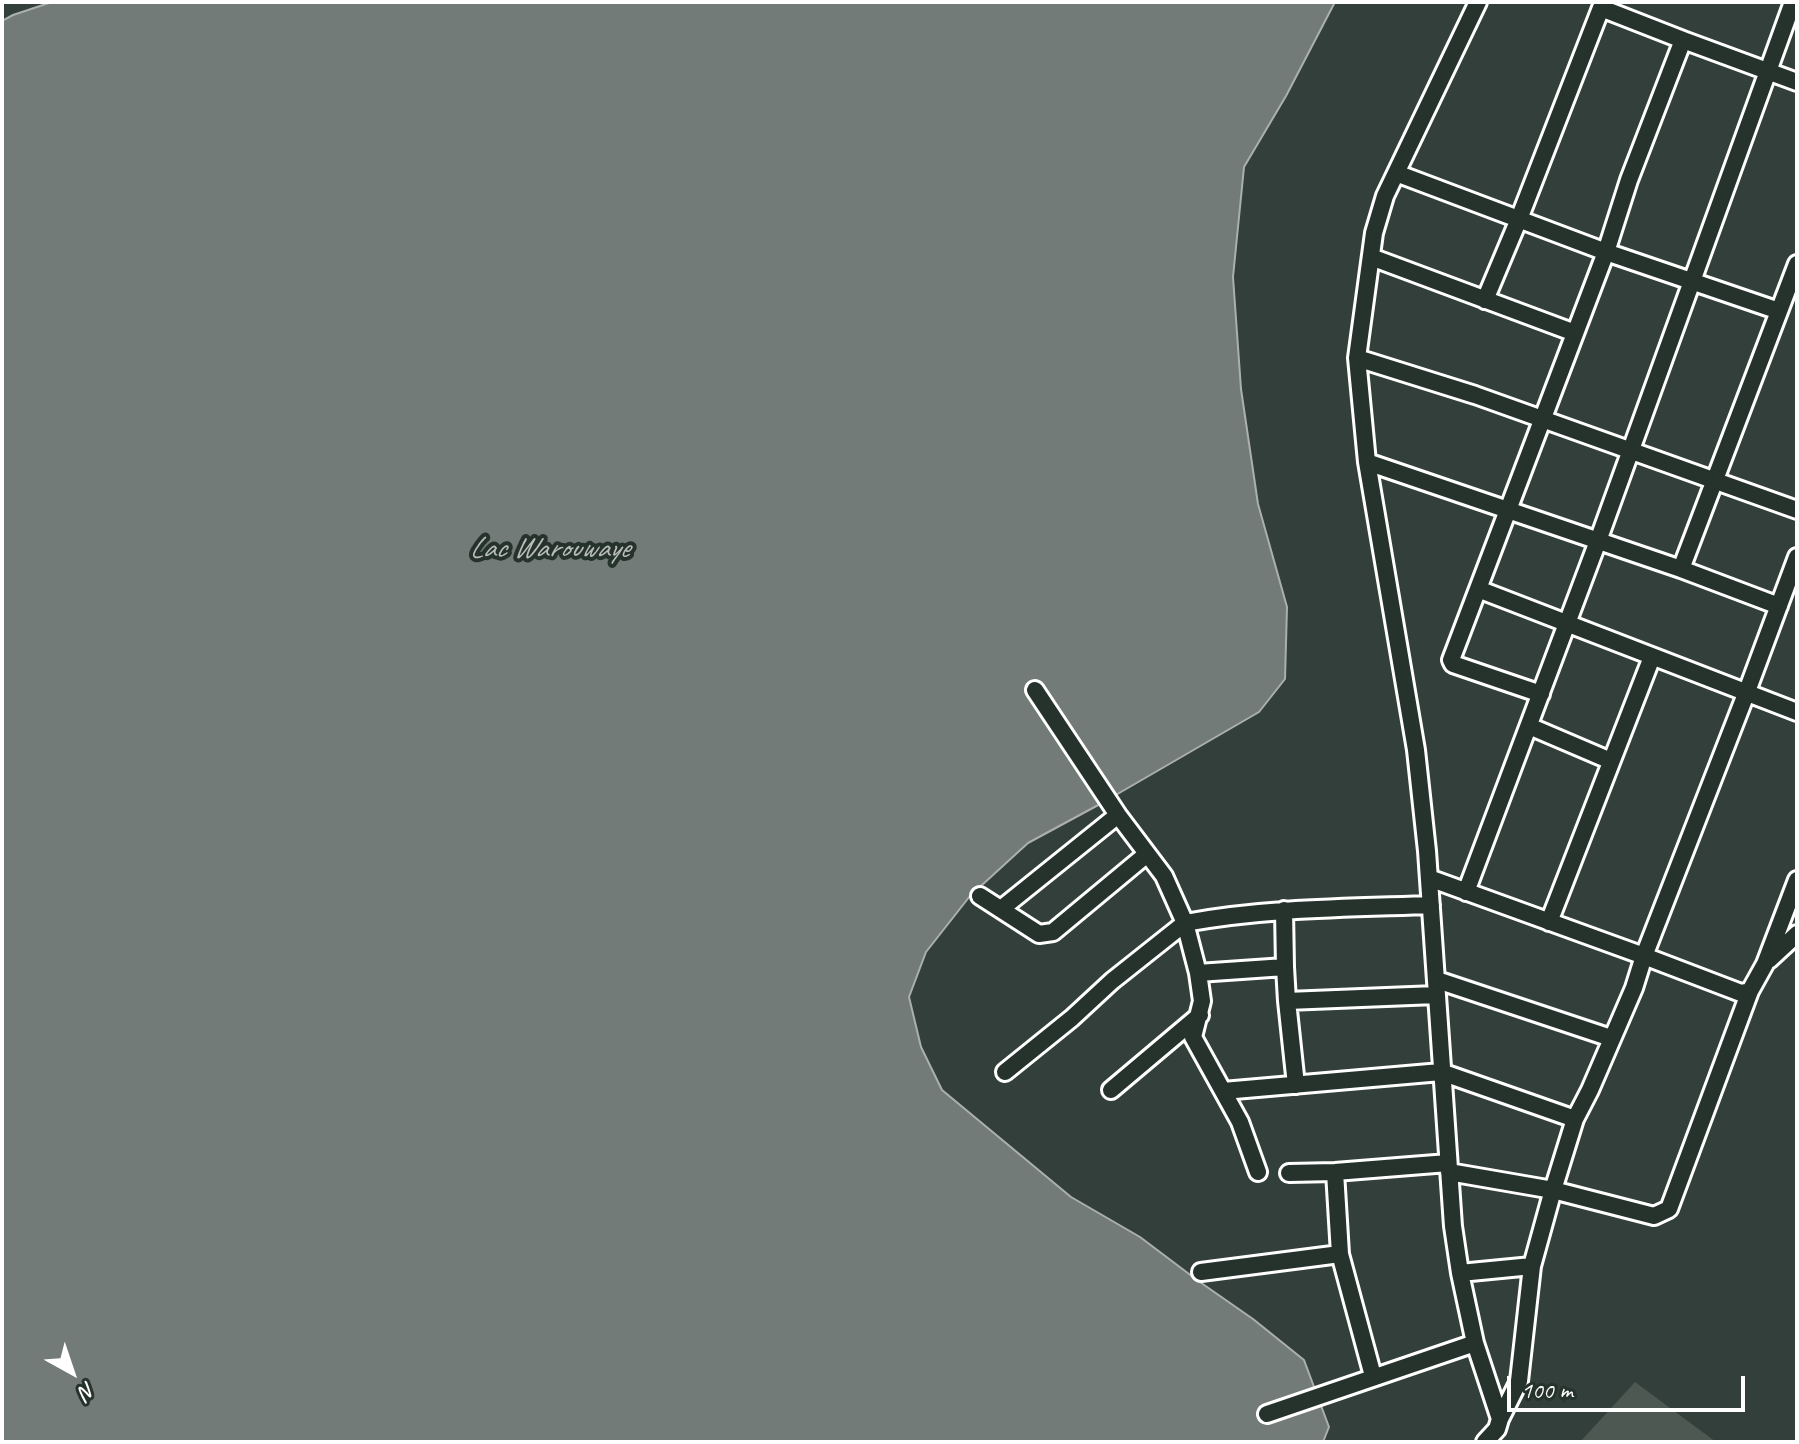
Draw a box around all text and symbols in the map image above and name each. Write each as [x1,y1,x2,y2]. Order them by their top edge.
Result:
water label: Lac Warouwaye [469,531,629,567]
north arrow [32,1332,112,1412]
scale bar [1511,1360,1749,1410]
text: N [73,1375,102,1405]
text: 100 m [1521,1375,1573,1405]

